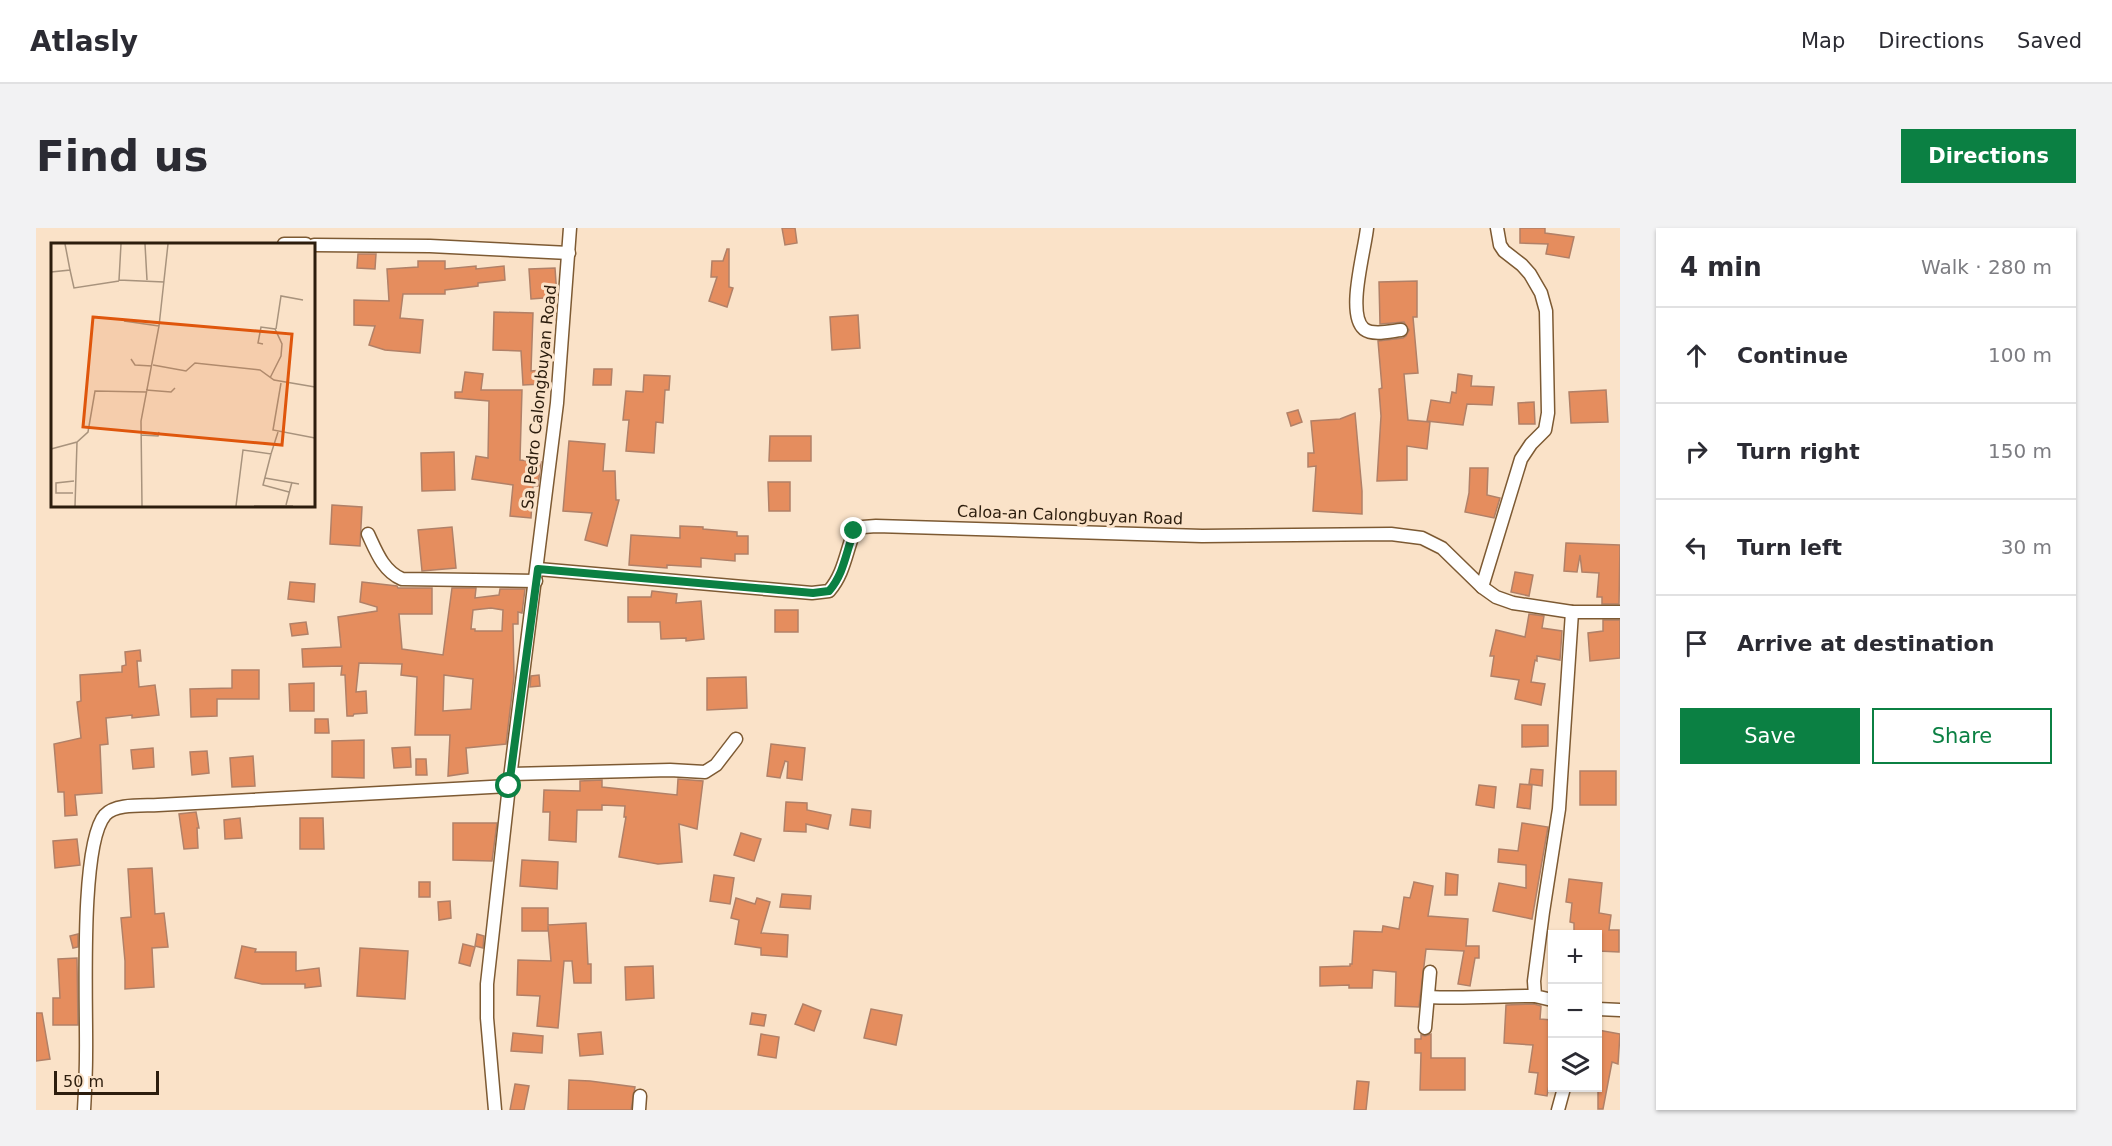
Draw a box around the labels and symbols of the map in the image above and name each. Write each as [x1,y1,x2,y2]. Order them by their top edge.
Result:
inset map [51,243,315,507]
street label: Sa Pedro Calongbuyan Road [518,284,560,510]
street label: Caloa-an Calongbuyan Road [957,502,1183,528]
route end [840,517,866,543]
route start [495,772,521,798]
scale bar [54,1068,159,1096]

